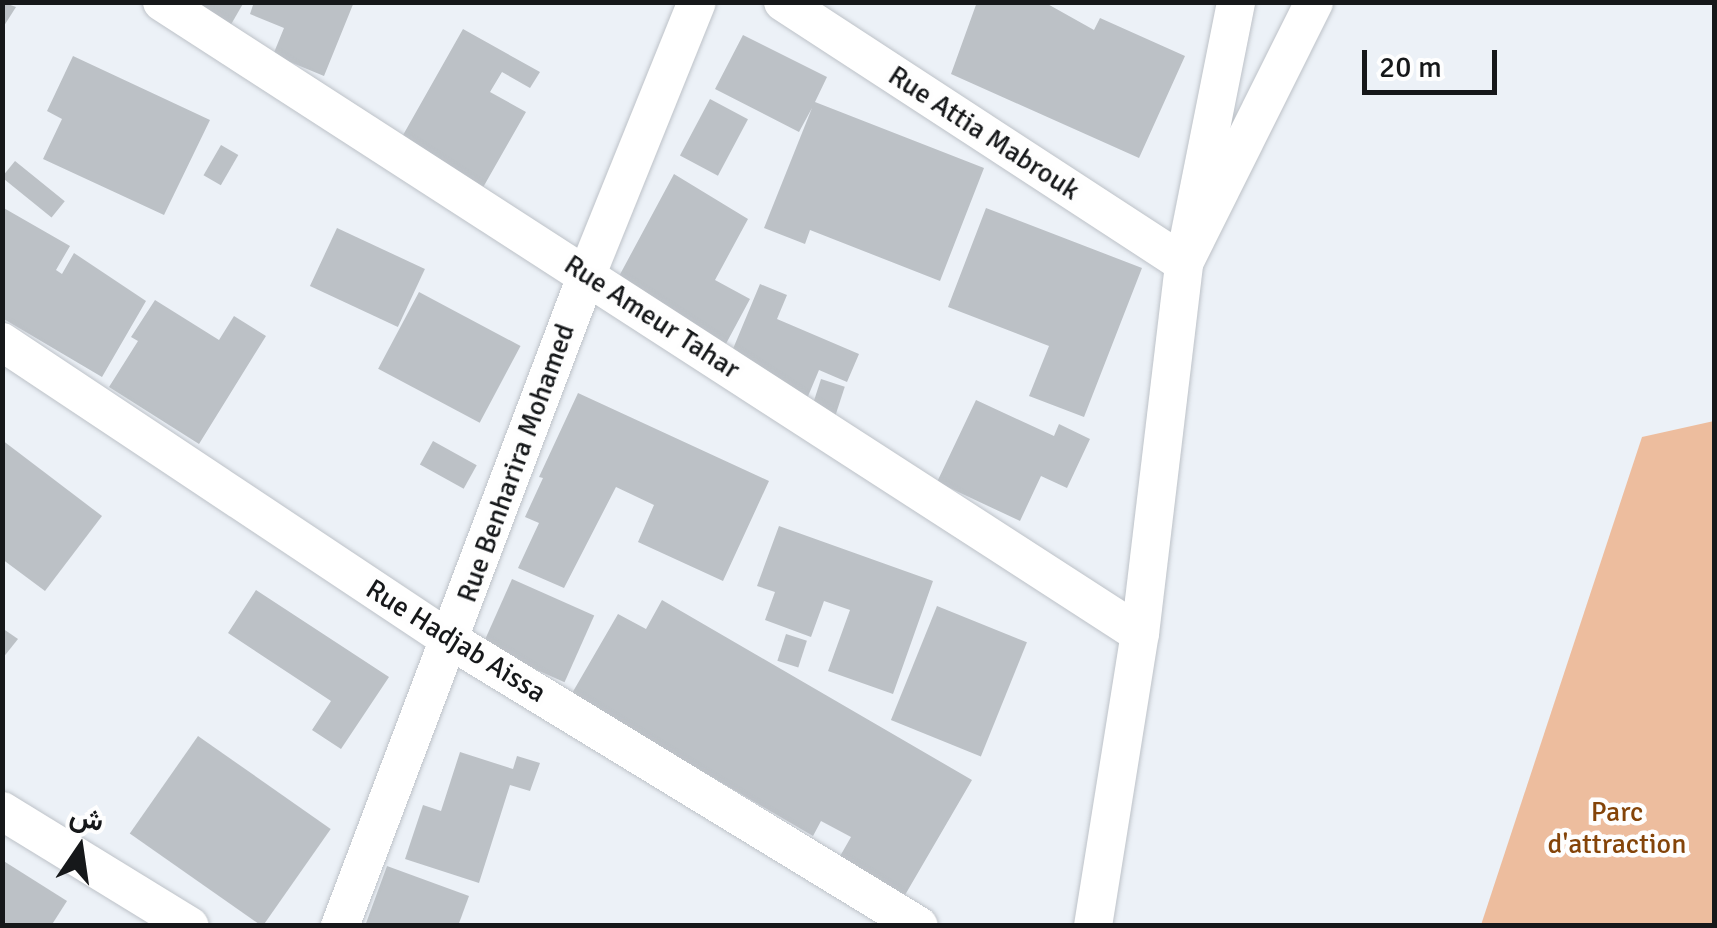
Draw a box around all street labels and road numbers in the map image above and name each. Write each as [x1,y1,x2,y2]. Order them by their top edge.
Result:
street label: Rue Attia Mabrouk [882,59,1086,207]
street label: Rue Ameur Tahar [558,248,746,386]
street label: Rue Benharira Mohamed [450,319,582,607]
street label: Rue Hadjab Aissa [360,572,552,710]

